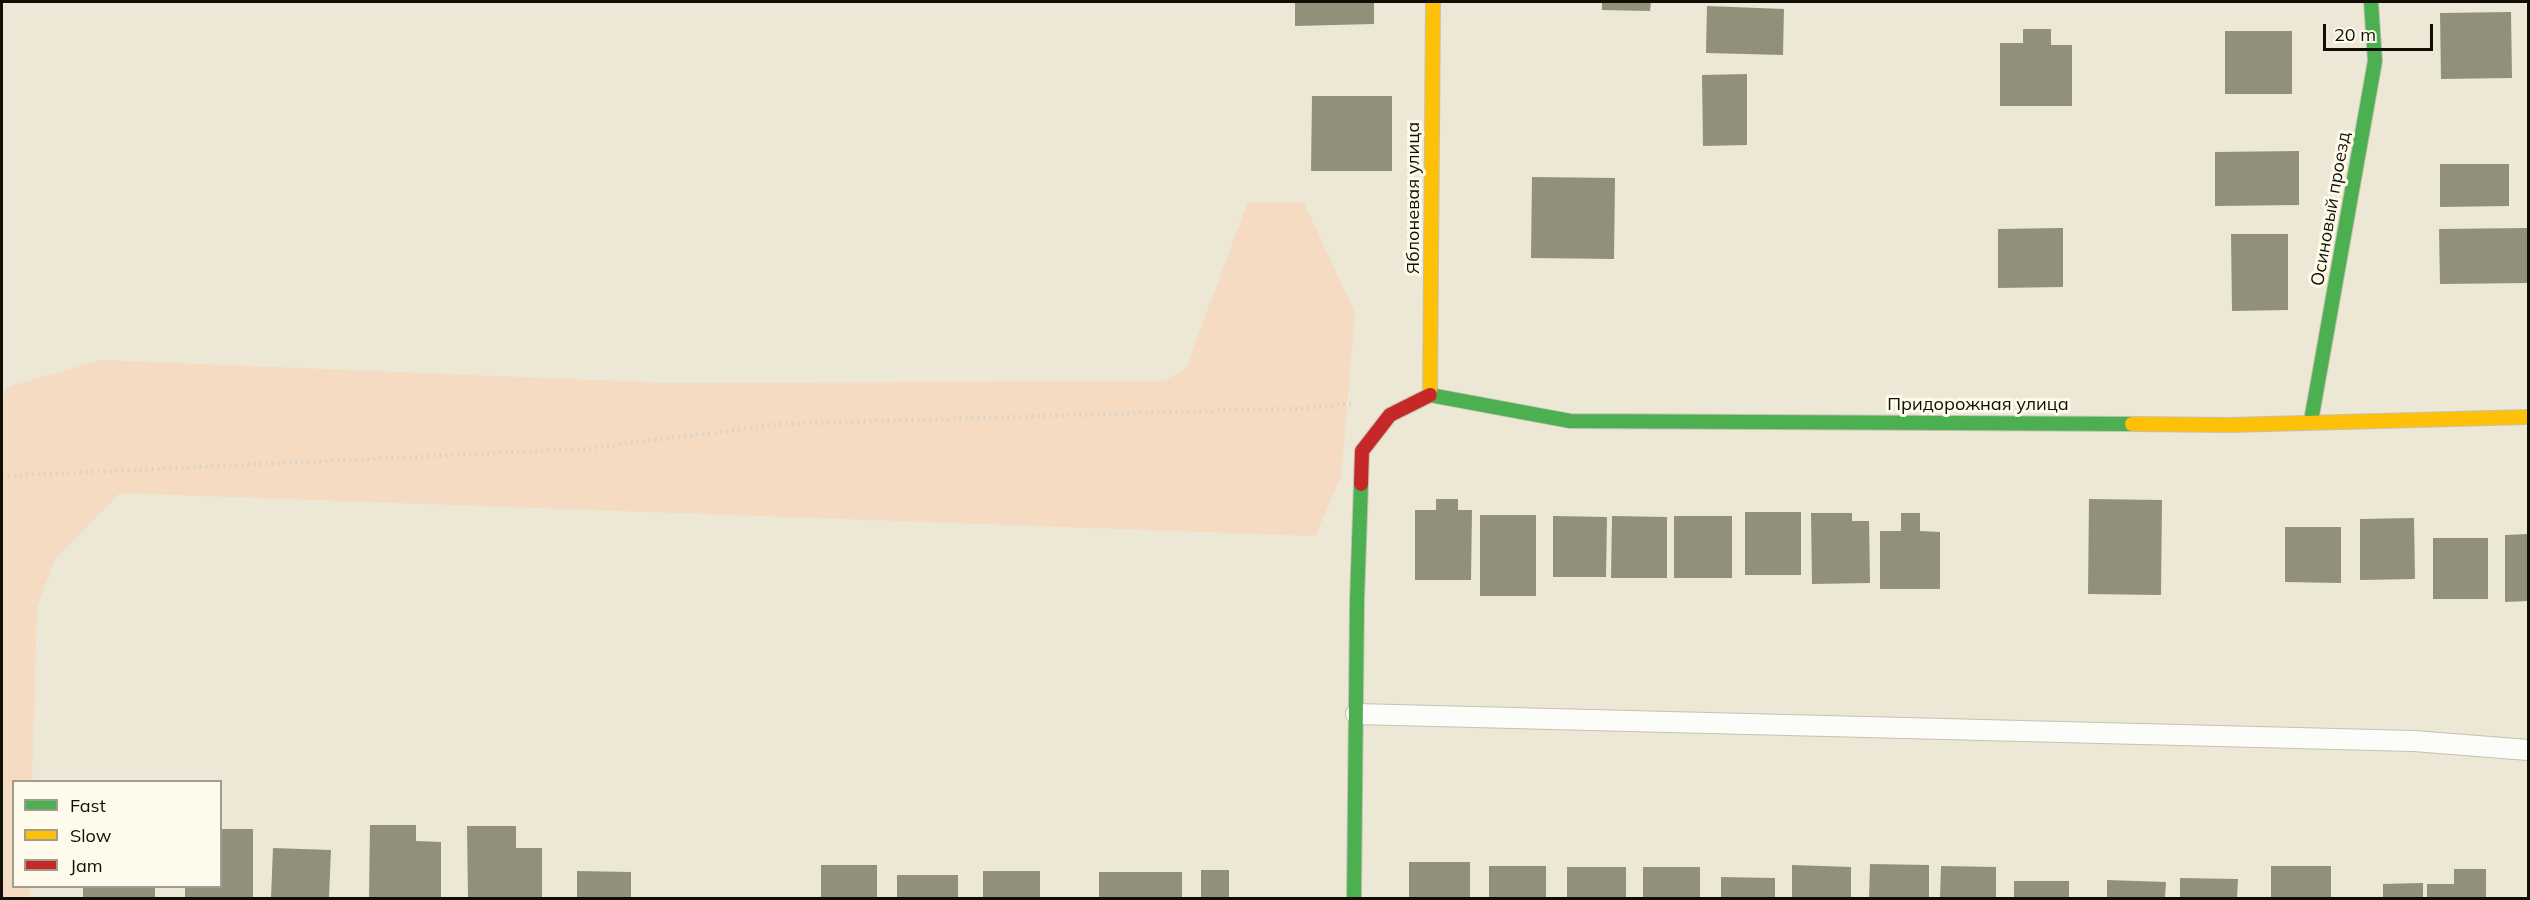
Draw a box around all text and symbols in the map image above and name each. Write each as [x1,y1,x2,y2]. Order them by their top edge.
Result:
scale bar [2326,12,2436,50]
text: 20 m [2334,23,2376,46]
street label: Яблоневая улица [1403,122,1425,274]
street label: Осиновый проезд [2307,130,2355,288]
street label: Придорожная улица [1887,394,2069,416]
legend [12,780,222,888]
text: Fast [70,794,106,817]
text: Slow [70,824,111,847]
text: Jam [70,854,103,877]

